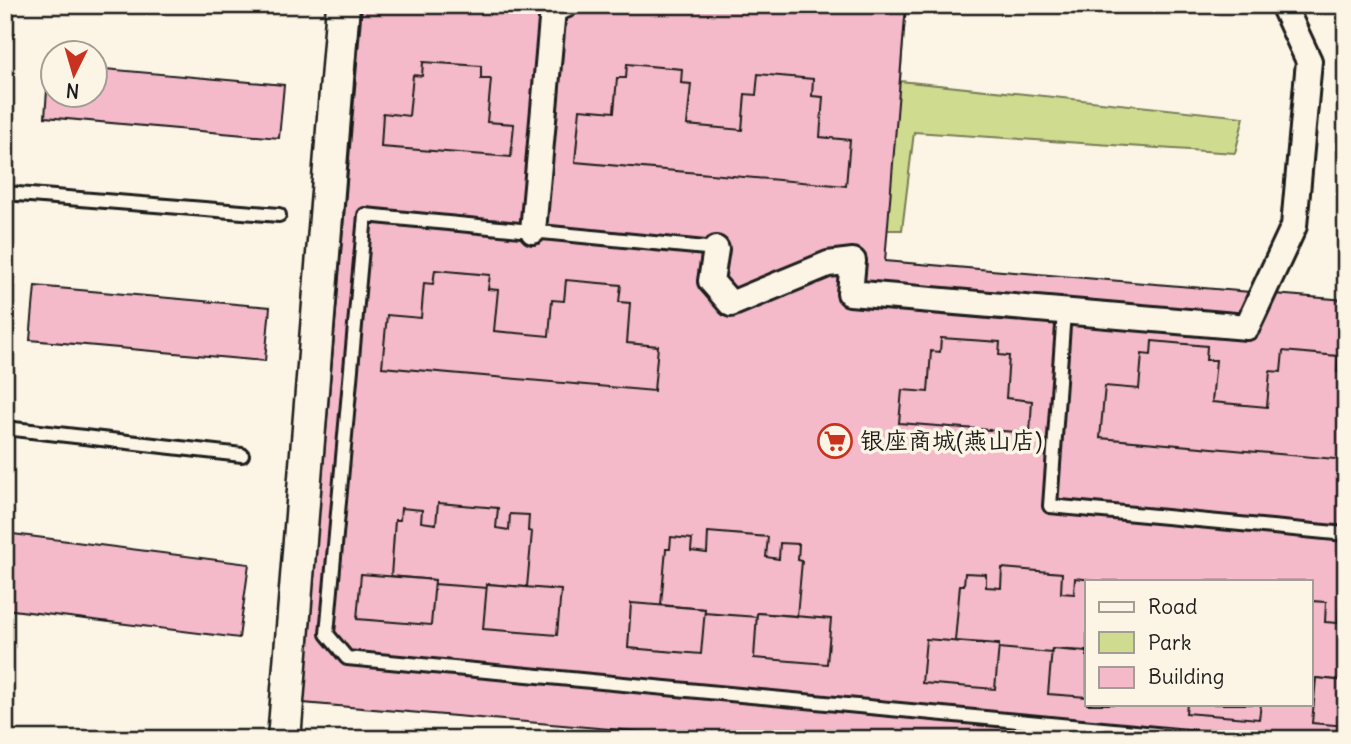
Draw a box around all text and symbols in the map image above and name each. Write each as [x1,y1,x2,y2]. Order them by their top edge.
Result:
north arrow [38,38,108,108]
text: N [65,78,80,103]
supermarket icon: 银座商城(燕山店) [816,422,854,460]
place label: 银座商城(燕山店) [860,425,1043,455]
legend [1085,580,1312,706]
text: Road [1148,593,1197,620]
text: Park [1148,629,1191,656]
text: Building [1148,663,1224,690]

